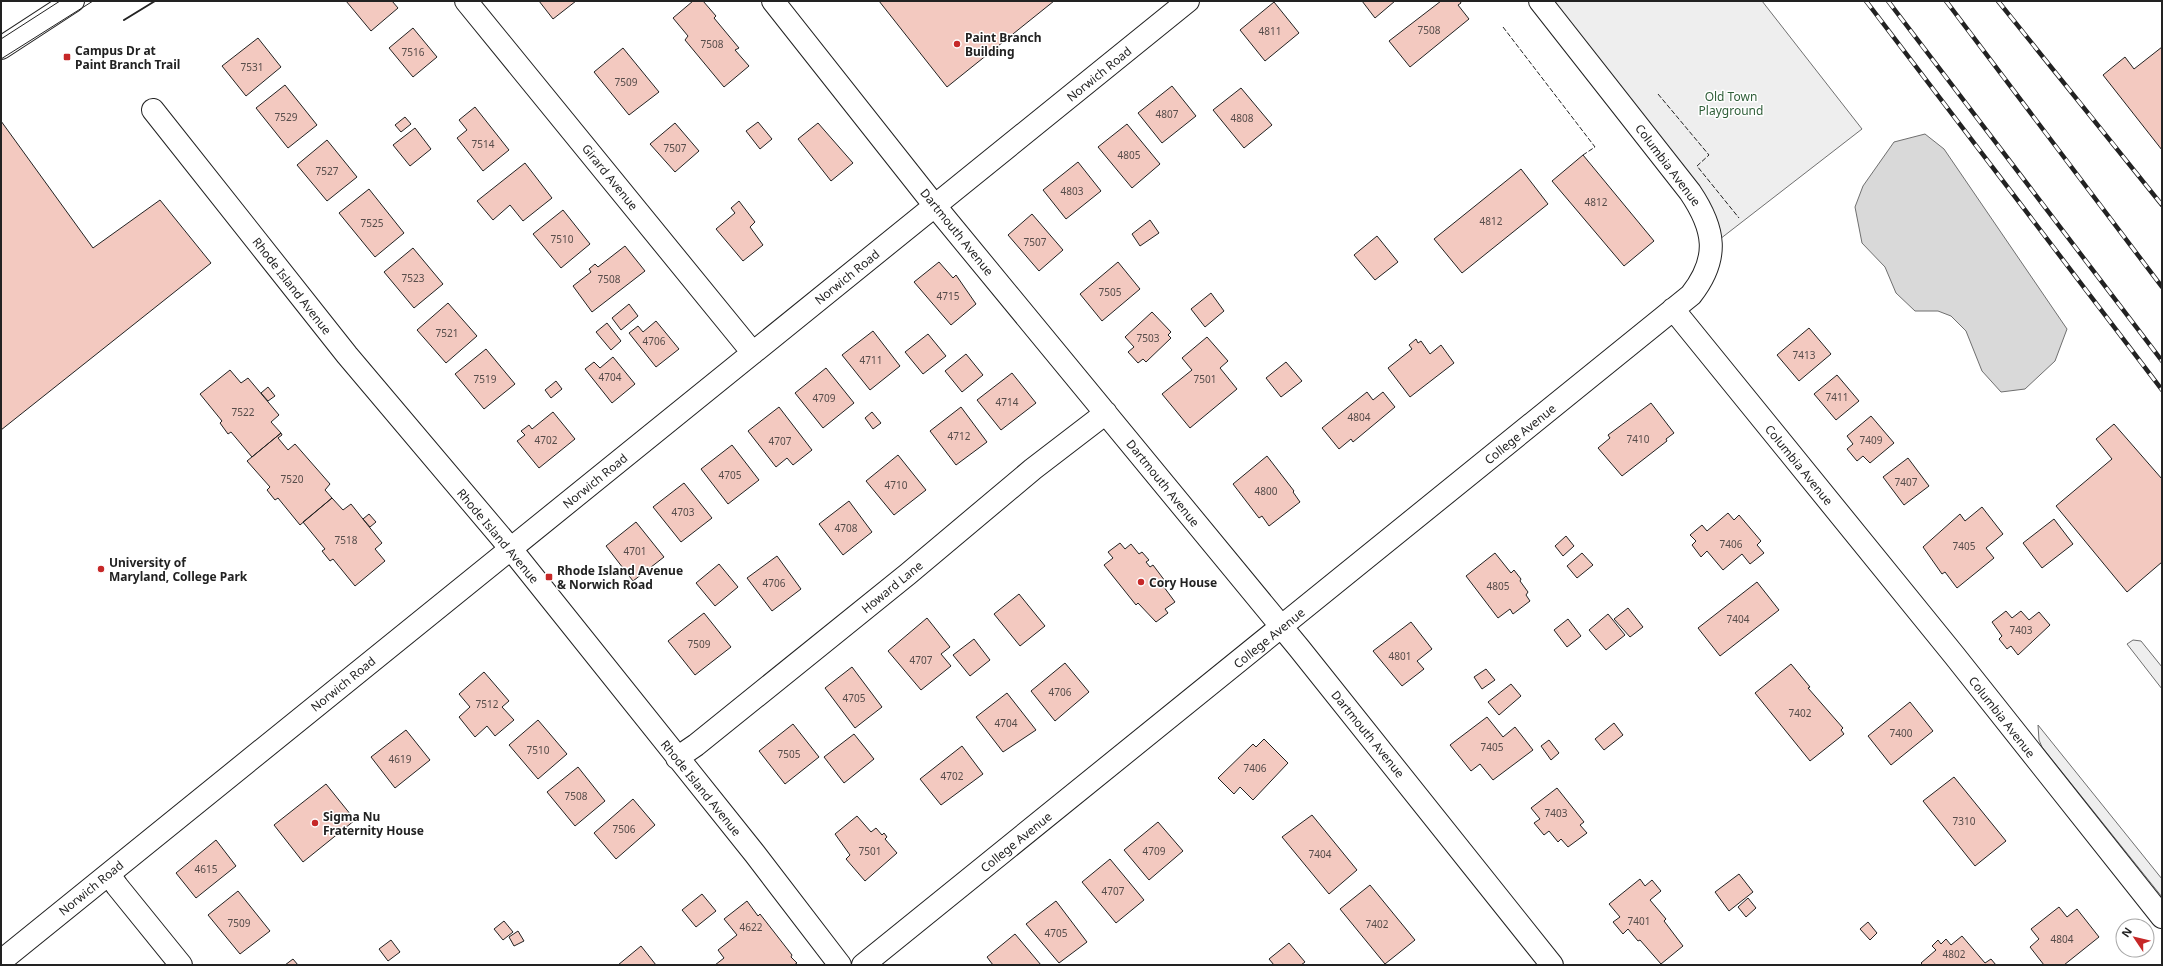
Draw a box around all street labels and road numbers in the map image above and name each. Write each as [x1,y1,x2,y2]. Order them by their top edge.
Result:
street label: Norwich Road [1063,43,1135,105]
street label: Columbia Avenue [1631,120,1705,210]
street label: Girard Avenue [578,140,642,214]
street label: Dartmouth Avenue [917,185,998,279]
street label: Rhode Island Avenue [249,234,336,338]
street label: Norwich Road [811,246,883,308]
street label: College Avenue [1481,400,1559,468]
street label: Columbia Avenue [1761,421,1837,509]
street label: Dartmouth Avenue [1123,436,1204,530]
street label: Norwich Road [559,450,631,512]
street label: Rhode Island Avenue [453,485,543,587]
street label: Howard Lane [858,557,926,617]
street label: College Avenue [1230,604,1308,672]
street label: Norwich Road [307,653,379,715]
street label: Columbia Avenue [1965,673,2039,761]
street label: Dartmouth Avenue [1328,687,1409,781]
street label: Rhode Island Avenue [657,736,745,840]
street label: College Avenue [977,808,1055,876]
street label: Norwich Road [55,857,127,919]

